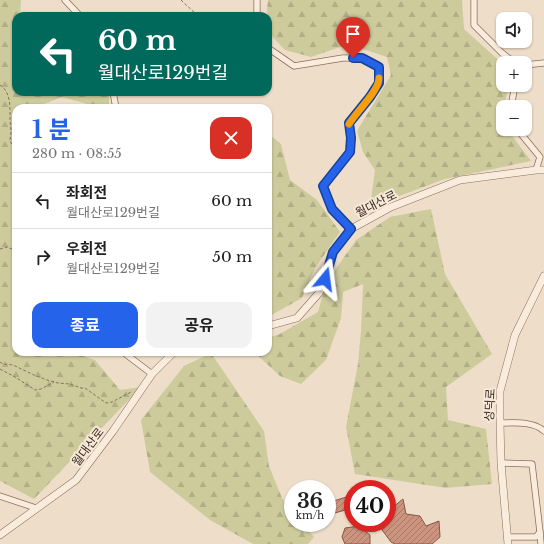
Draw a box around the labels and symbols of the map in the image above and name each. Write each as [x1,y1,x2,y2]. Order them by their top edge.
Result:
pin [336,17,370,58]
street label: 월대산로 [353,187,399,220]
position arrow [304,258,346,300]
street label: 성덕로 [481,388,498,422]
street label: 월대산로 [68,425,107,469]
speed limit sign: 40 [344,480,396,532]

